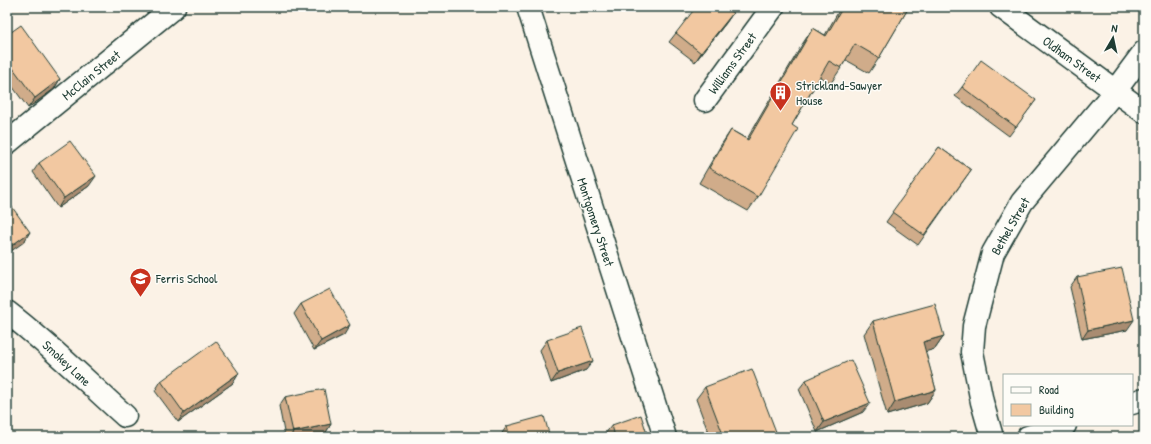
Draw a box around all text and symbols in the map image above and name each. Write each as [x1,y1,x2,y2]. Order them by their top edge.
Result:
north arrow [1093,18,1133,58]
text: N [1111,21,1119,36]
street label: Williams Street [704,28,761,97]
street label: Oldham Street [1039,32,1105,87]
street label: McClain Street [58,45,124,104]
place label: Strickland-Sawyer House [796,76,882,109]
building icon: Strickland-Sawyer House [767,79,793,112]
street label: Montgomery Street [573,175,619,269]
street label: Bethel Street [986,194,1034,258]
school or university icon: Ferris School [128,265,154,298]
place label: Ferris School [155,269,218,287]
street label: Smokey Lane [39,336,95,390]
legend [1003,374,1133,426]
text: Road [1039,381,1059,398]
text: Building [1039,401,1074,418]

